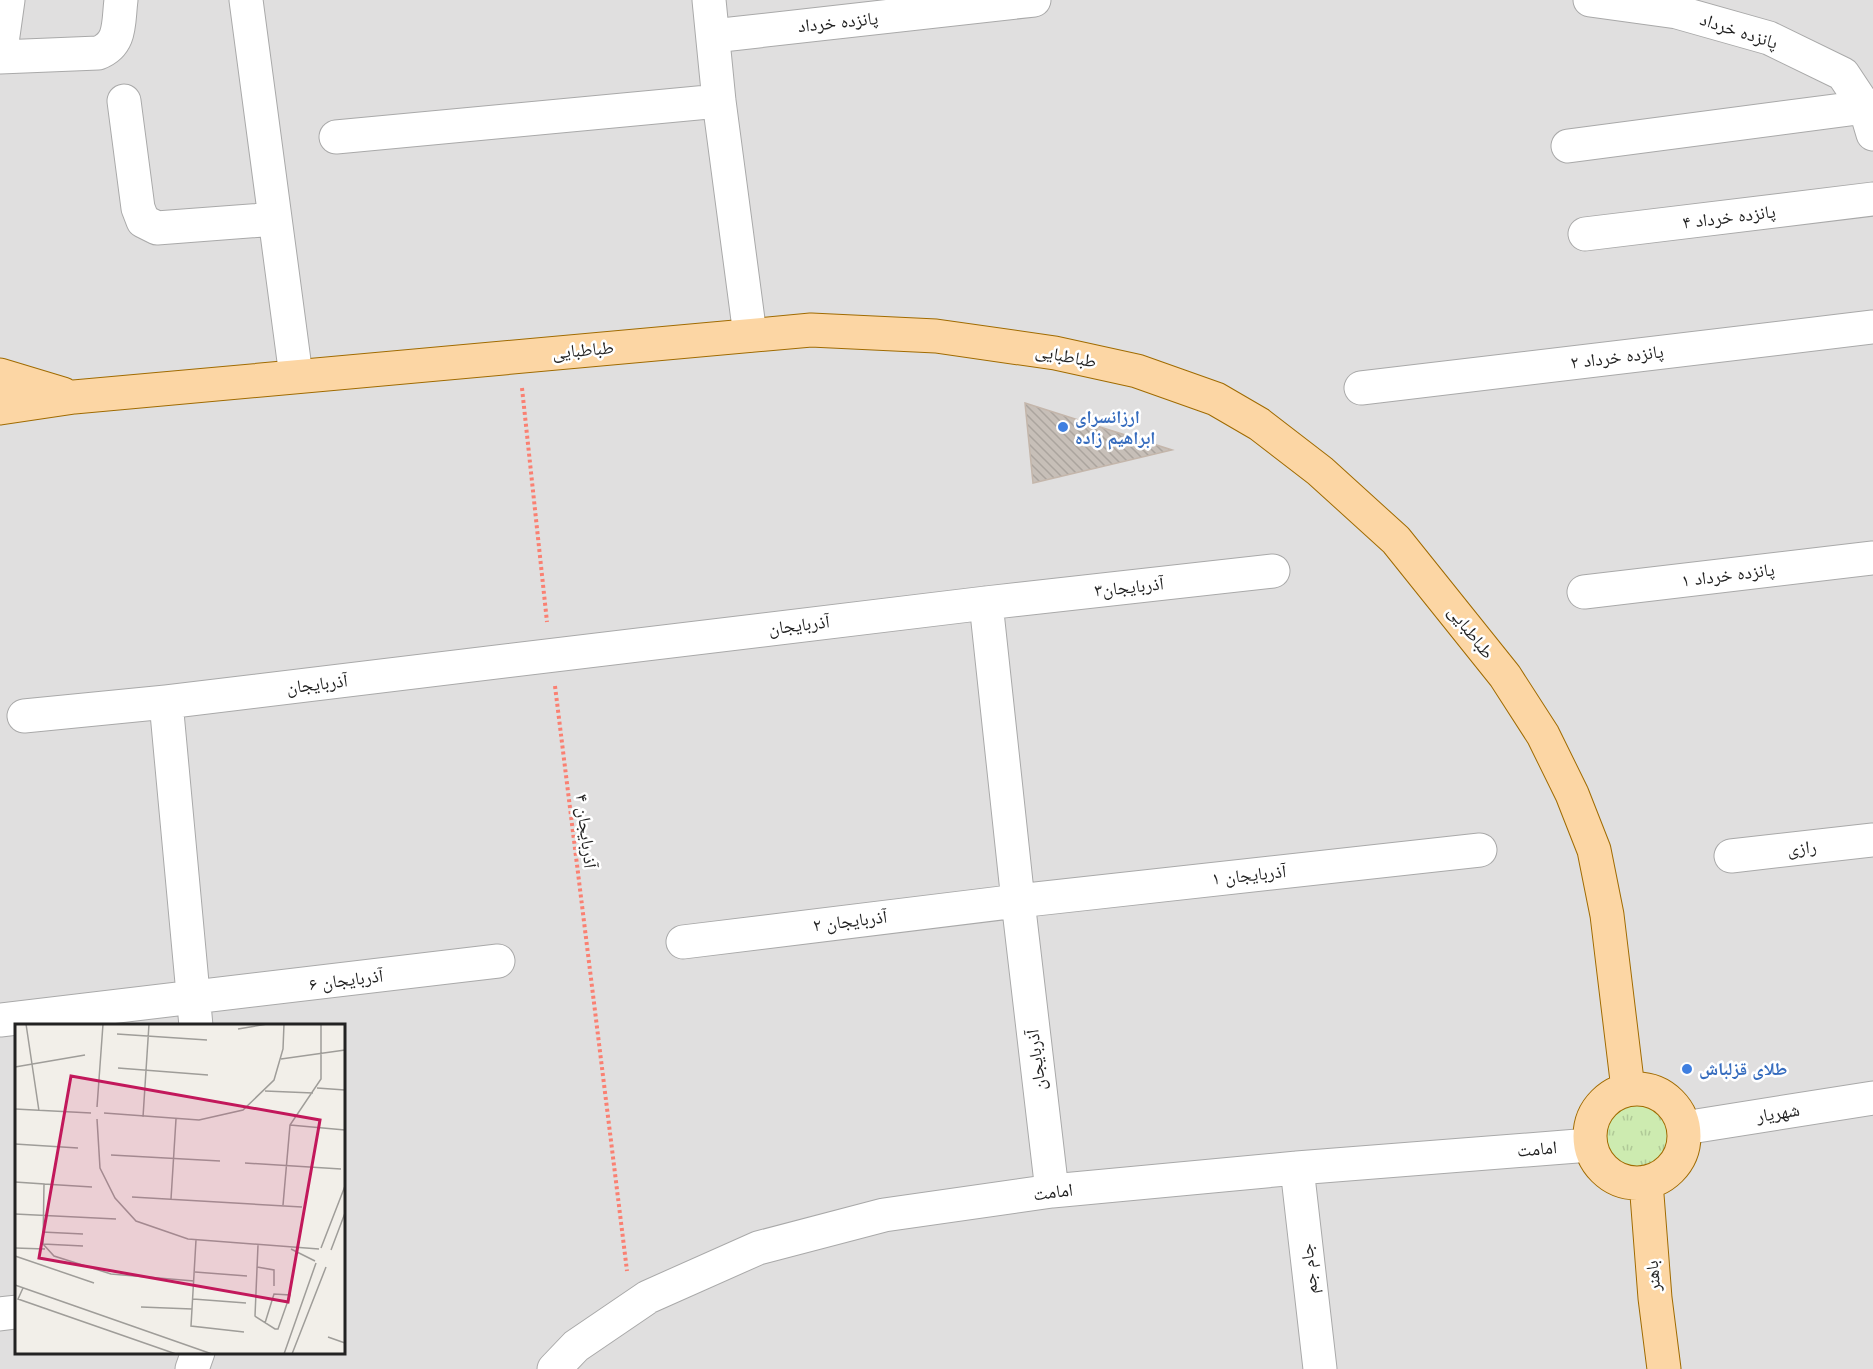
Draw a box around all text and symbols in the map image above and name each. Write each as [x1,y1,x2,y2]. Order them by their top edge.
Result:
street label: پانزده خرداد [797,6,879,37]
street label: پانزده خرداد [1697,7,1781,54]
street label: پانزده خرداد ۴ [1681,199,1777,234]
street label: طباطبایی [551,335,615,364]
street label: طباطبایی [1034,338,1099,373]
street label: پانزده خرداد ۲ [1569,339,1665,374]
place label: ارزانسرای ابراهیم زاده [1075,405,1155,450]
marker: ارزانسرای ابراهیم زاده [1056,420,1070,434]
street label: پانزده خرداد ۱ [1680,557,1776,592]
street label: آذربایجان۳ [1093,571,1165,602]
street label: طباطبایی [1443,600,1500,663]
street label: آذربایجان [767,609,831,640]
street label: آذربایجان [285,668,349,699]
street label: آذربایجان ۴ [571,793,602,870]
street label: رازی [1786,835,1818,860]
street label: آذربایجان ۱ [1211,859,1288,890]
street label: آذربایجان ۲ [812,905,889,936]
street label: آذربایجان ۶ [308,964,385,995]
inset map [15,1024,345,1354]
street label: آذربایجان [1020,1028,1051,1092]
place label: طلای قزلباش [1699,1057,1788,1080]
marker: طلای قزلباش [1680,1062,1694,1076]
street label: شهریار [1754,1098,1801,1127]
street label: امامت [1516,1135,1558,1162]
street label: امامت [1032,1178,1074,1205]
street label: جام جم [1294,1243,1324,1295]
street label: باهنر [1640,1259,1665,1294]

